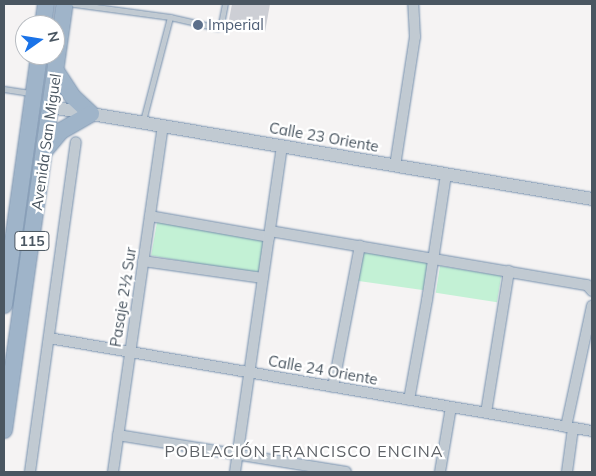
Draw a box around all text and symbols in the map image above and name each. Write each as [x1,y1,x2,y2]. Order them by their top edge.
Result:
north arrow [15,15,65,65]
place label: Imperial [208,16,264,34]
marker: Imperial [192,19,204,31]
text: N [44,30,64,44]
street label: Avenida San Miguel [27,72,65,212]
street label: Calle 23 Oriente [268,118,380,156]
road number: 115 [13,230,51,252]
street label: Pasaje 2½ Sur [106,246,140,348]
street label: Calle 24 Oriente [267,351,379,389]
district label: POBLACIÓN FRANCISCO ENCINA [161,441,447,461]

